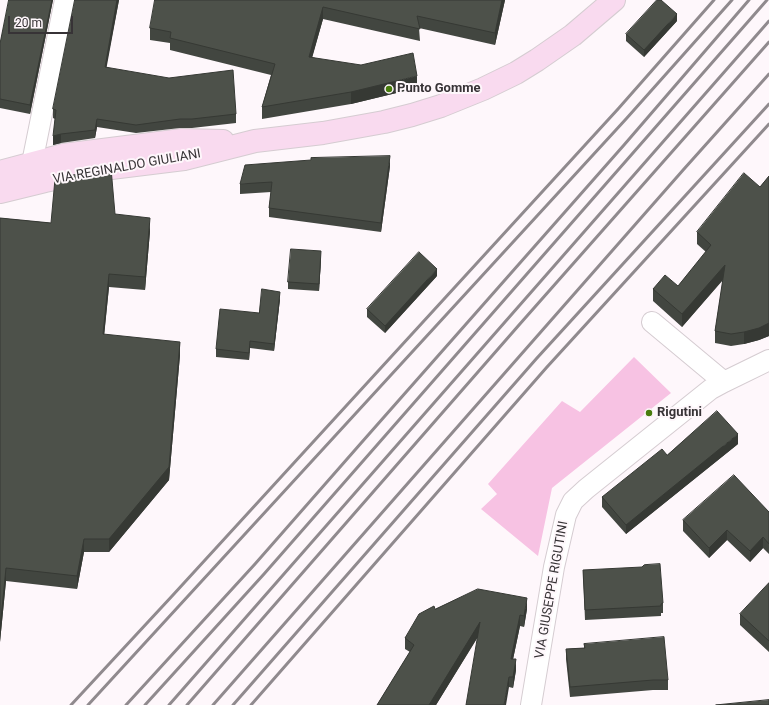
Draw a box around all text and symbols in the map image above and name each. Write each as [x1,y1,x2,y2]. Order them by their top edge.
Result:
scale bar [10,8,75,34]
text: 20 m [15,16,42,30]
place label: Punto Gomme [397,81,480,97]
marker: Punto Gomme [384,84,394,94]
street label: VIA REGINALDO GIULIANI [52,146,202,188]
place label: Rigutini [657,405,702,421]
marker: Rigutini [644,408,654,418]
street label: VIA GIUSEPPE RIGUTINI [532,520,572,660]

